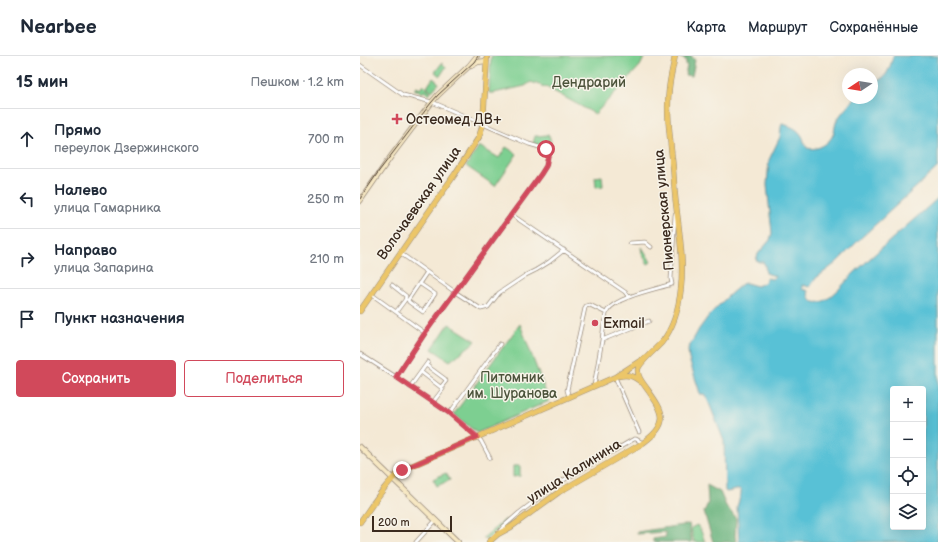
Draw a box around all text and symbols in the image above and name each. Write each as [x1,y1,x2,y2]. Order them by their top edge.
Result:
text: Nearbee [20,16,97,39]
text: Карта [687,19,726,36]
text: Маршрут [748,19,808,36]
text: Сохранённые [830,19,918,36]
north arrow [842,68,878,104]
text: 15 мин [16,72,68,92]
text: Пешком · 1.2 km [251,74,344,90]
park label: Дендрарий [552,74,626,91]
place label: Остеомед ДВ+ [406,111,502,128]
marker: Остеомед ДВ+ [391,113,403,125]
text: Прямо [54,121,101,140]
icon: ahead [16,128,38,150]
text: 700 m [308,131,344,147]
text: переулок Дзержинского [54,140,199,156]
route start [537,140,555,158]
street label: Волочаевская улица [373,142,465,263]
street label: Пионерская улица [650,148,678,271]
text: Налево [54,181,107,200]
icon: left [16,188,38,210]
text: 250 m [307,191,344,207]
text: улица Гамарника [54,200,161,216]
text: Направо [54,241,117,260]
icon: right [16,248,38,270]
text: 210 m [310,251,344,267]
text: улица Запарина [54,260,154,276]
icon: arrive [16,308,38,330]
text: Пункт назначения [54,309,185,328]
place label: Exmail [603,315,645,332]
marker: Exmail [590,318,600,328]
button: Сохранить [16,360,176,397]
button: Поделиться [184,360,344,397]
park label: Питомник им. Шуранова [467,369,558,402]
map controls [890,386,926,530]
button: + [890,386,926,422]
button: − [890,422,926,458]
street label: улица Калинина [524,435,625,507]
button: locate [890,458,926,494]
route end [393,461,411,479]
button: layers [890,494,926,530]
scale bar [372,514,452,533]
text: 200 m [378,516,410,529]

